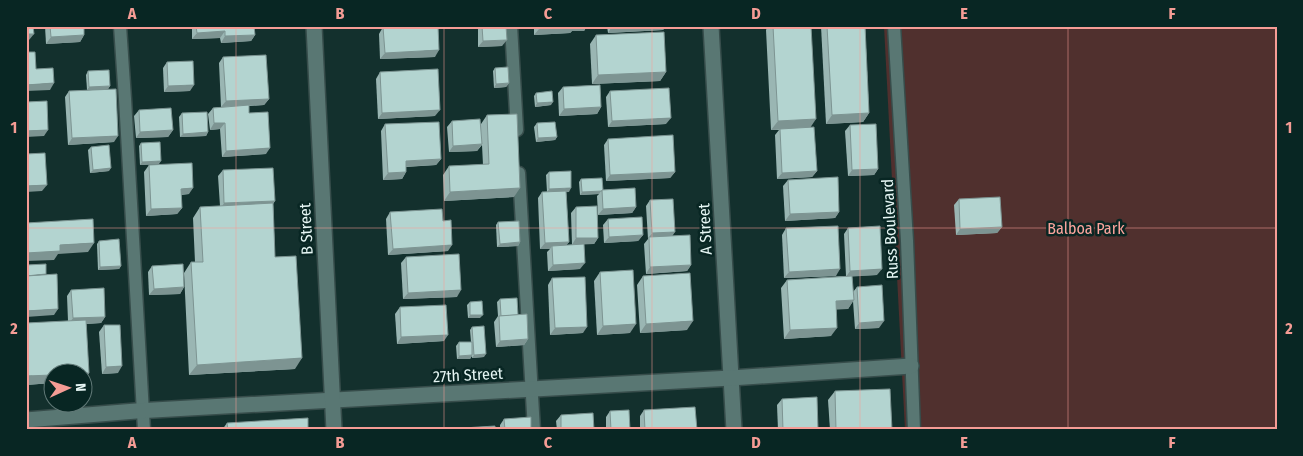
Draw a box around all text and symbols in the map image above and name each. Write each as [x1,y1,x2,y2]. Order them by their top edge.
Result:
text: A [127,4,137,23]
text: B [336,4,345,23]
text: C [544,4,553,23]
text: D [751,4,761,23]
text: E [960,4,968,23]
text: F [1168,4,1176,23]
text: 1 [11,118,17,137]
text: 1 [1286,118,1292,137]
street label: Russ Boulevard [878,178,902,280]
street label: B Street [295,202,317,255]
street label: A Street [694,202,716,255]
park label: Balboa Park [1047,219,1125,238]
text: 2 [9,319,18,338]
text: 2 [1284,319,1293,338]
north arrow [42,364,92,414]
street label: 27th Street [432,364,504,386]
text: N [72,383,89,392]
text: A [127,433,137,452]
text: B [336,433,345,452]
text: C [544,433,553,452]
text: D [751,433,761,452]
text: E [960,433,968,452]
text: F [1168,433,1176,452]

